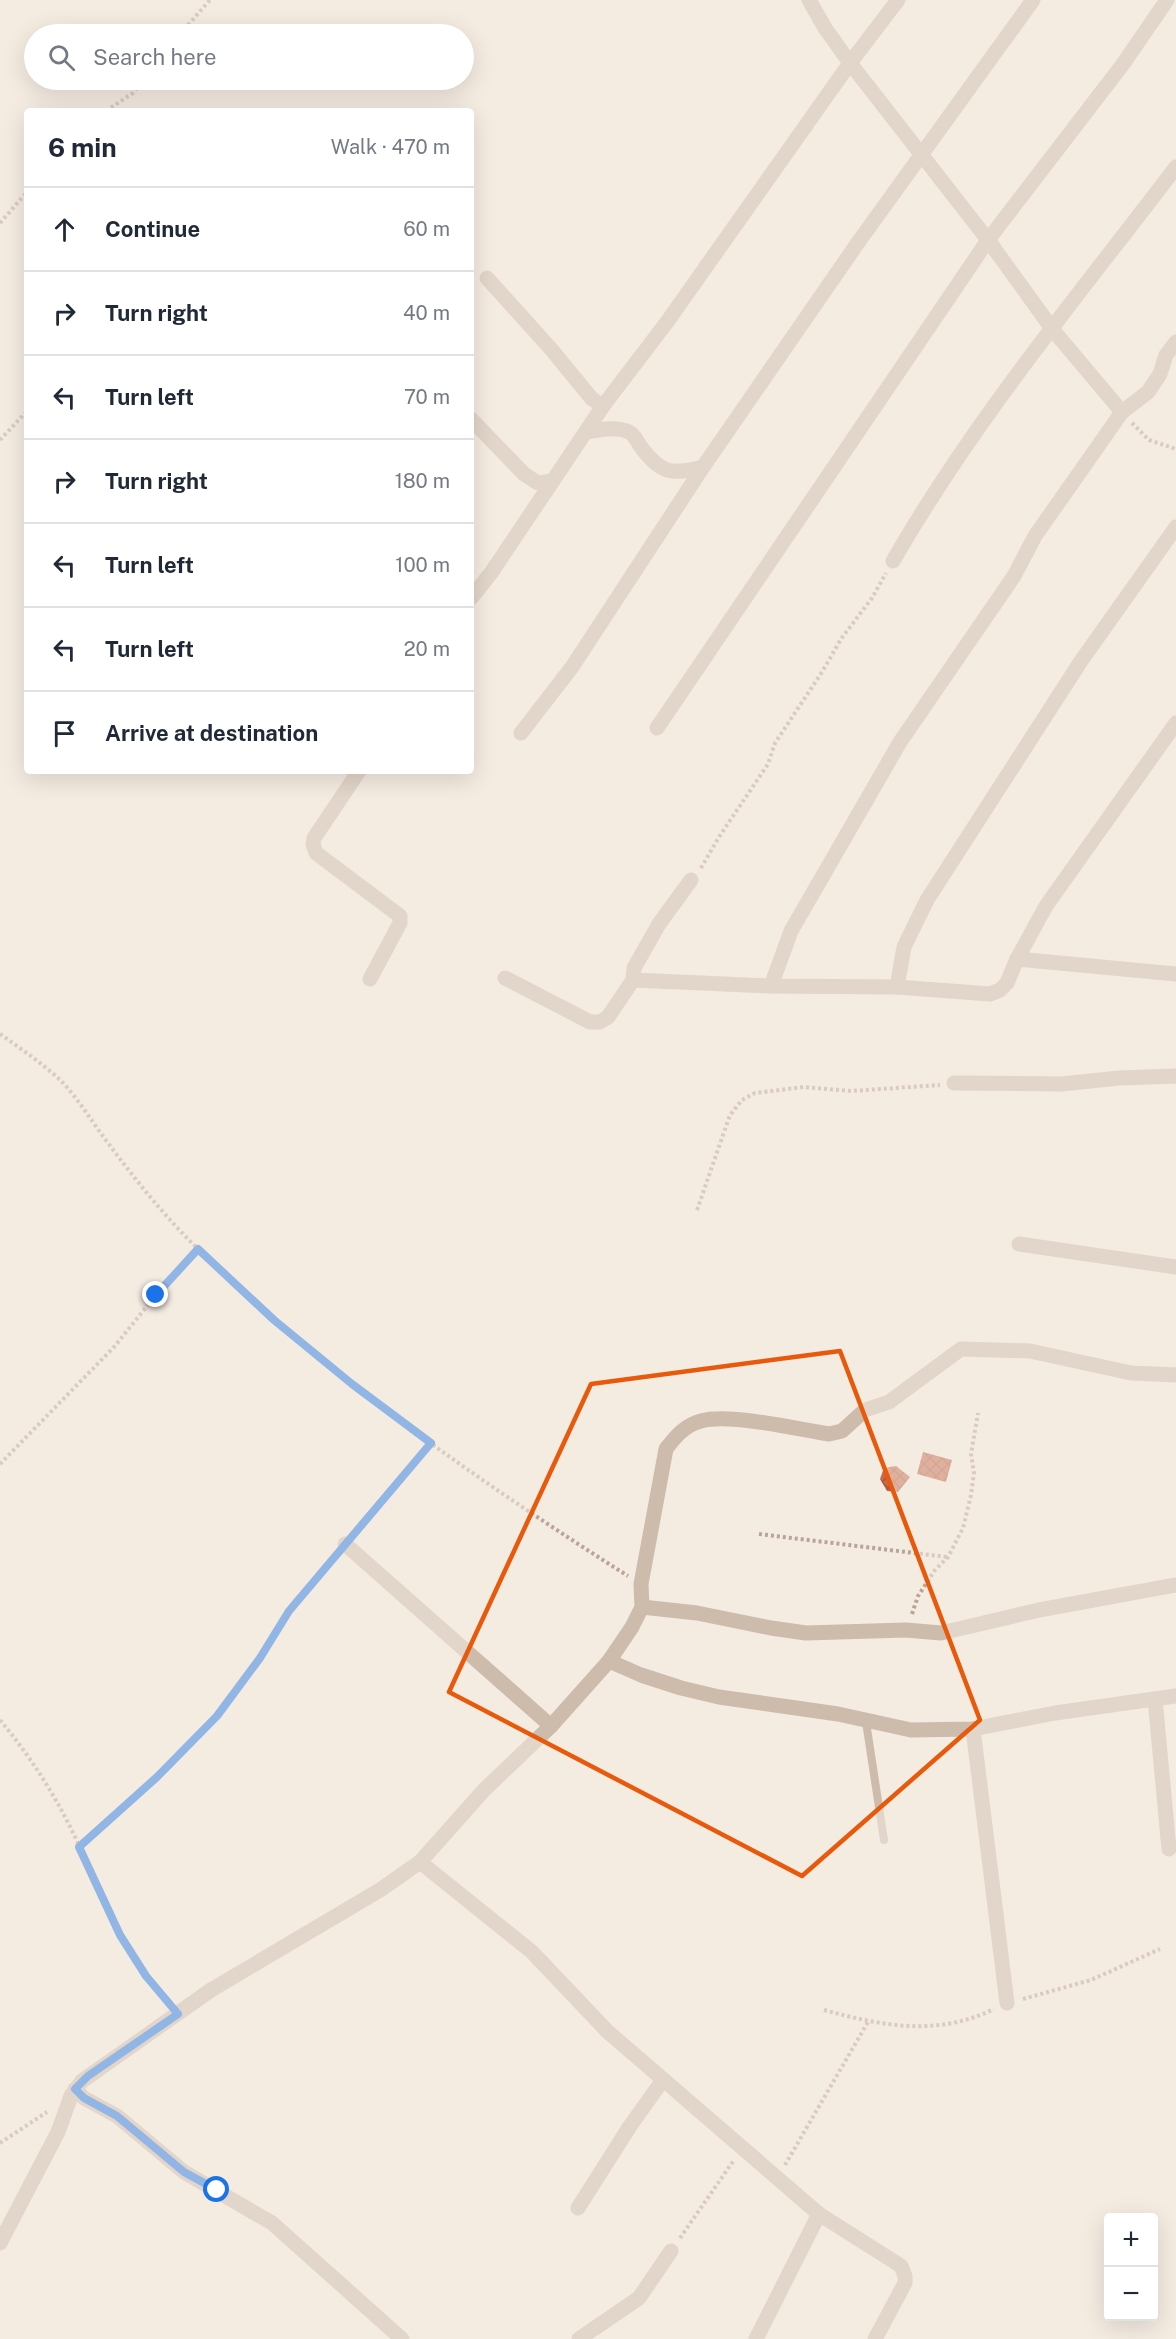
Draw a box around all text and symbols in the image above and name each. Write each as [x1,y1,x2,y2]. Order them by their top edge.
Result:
search box [24,24,474,90]
icon: search [45,41,78,74]
text: Search here [93,44,217,70]
text: 6 min [48,132,117,163]
text: Walk · 470 m [331,135,450,159]
icon: ahead [48,213,81,246]
text: Continue [105,216,200,242]
text: 60 m [403,217,450,241]
icon: right [48,297,81,330]
text: Turn right [105,300,208,326]
text: 40 m [403,301,450,325]
icon: left [48,381,81,414]
text: Turn left [105,384,194,410]
text: 70 m [404,385,450,409]
icon: right [48,465,81,498]
text: Turn right [105,468,208,494]
text: 180 m [395,469,450,493]
icon: left [48,549,81,582]
text: Turn left [105,552,194,578]
text: 100 m [395,553,450,577]
icon: left [48,633,81,666]
text: Turn left [105,636,194,662]
text: 20 m [404,637,450,661]
icon: arrive [48,717,81,750]
text: Arrive at destination [105,720,318,746]
route end [142,1281,168,1307]
route start [203,2176,229,2202]
map controls [1104,2213,1158,2321]
button: + [1104,2213,1158,2267]
button: − [1104,2267,1158,2321]

